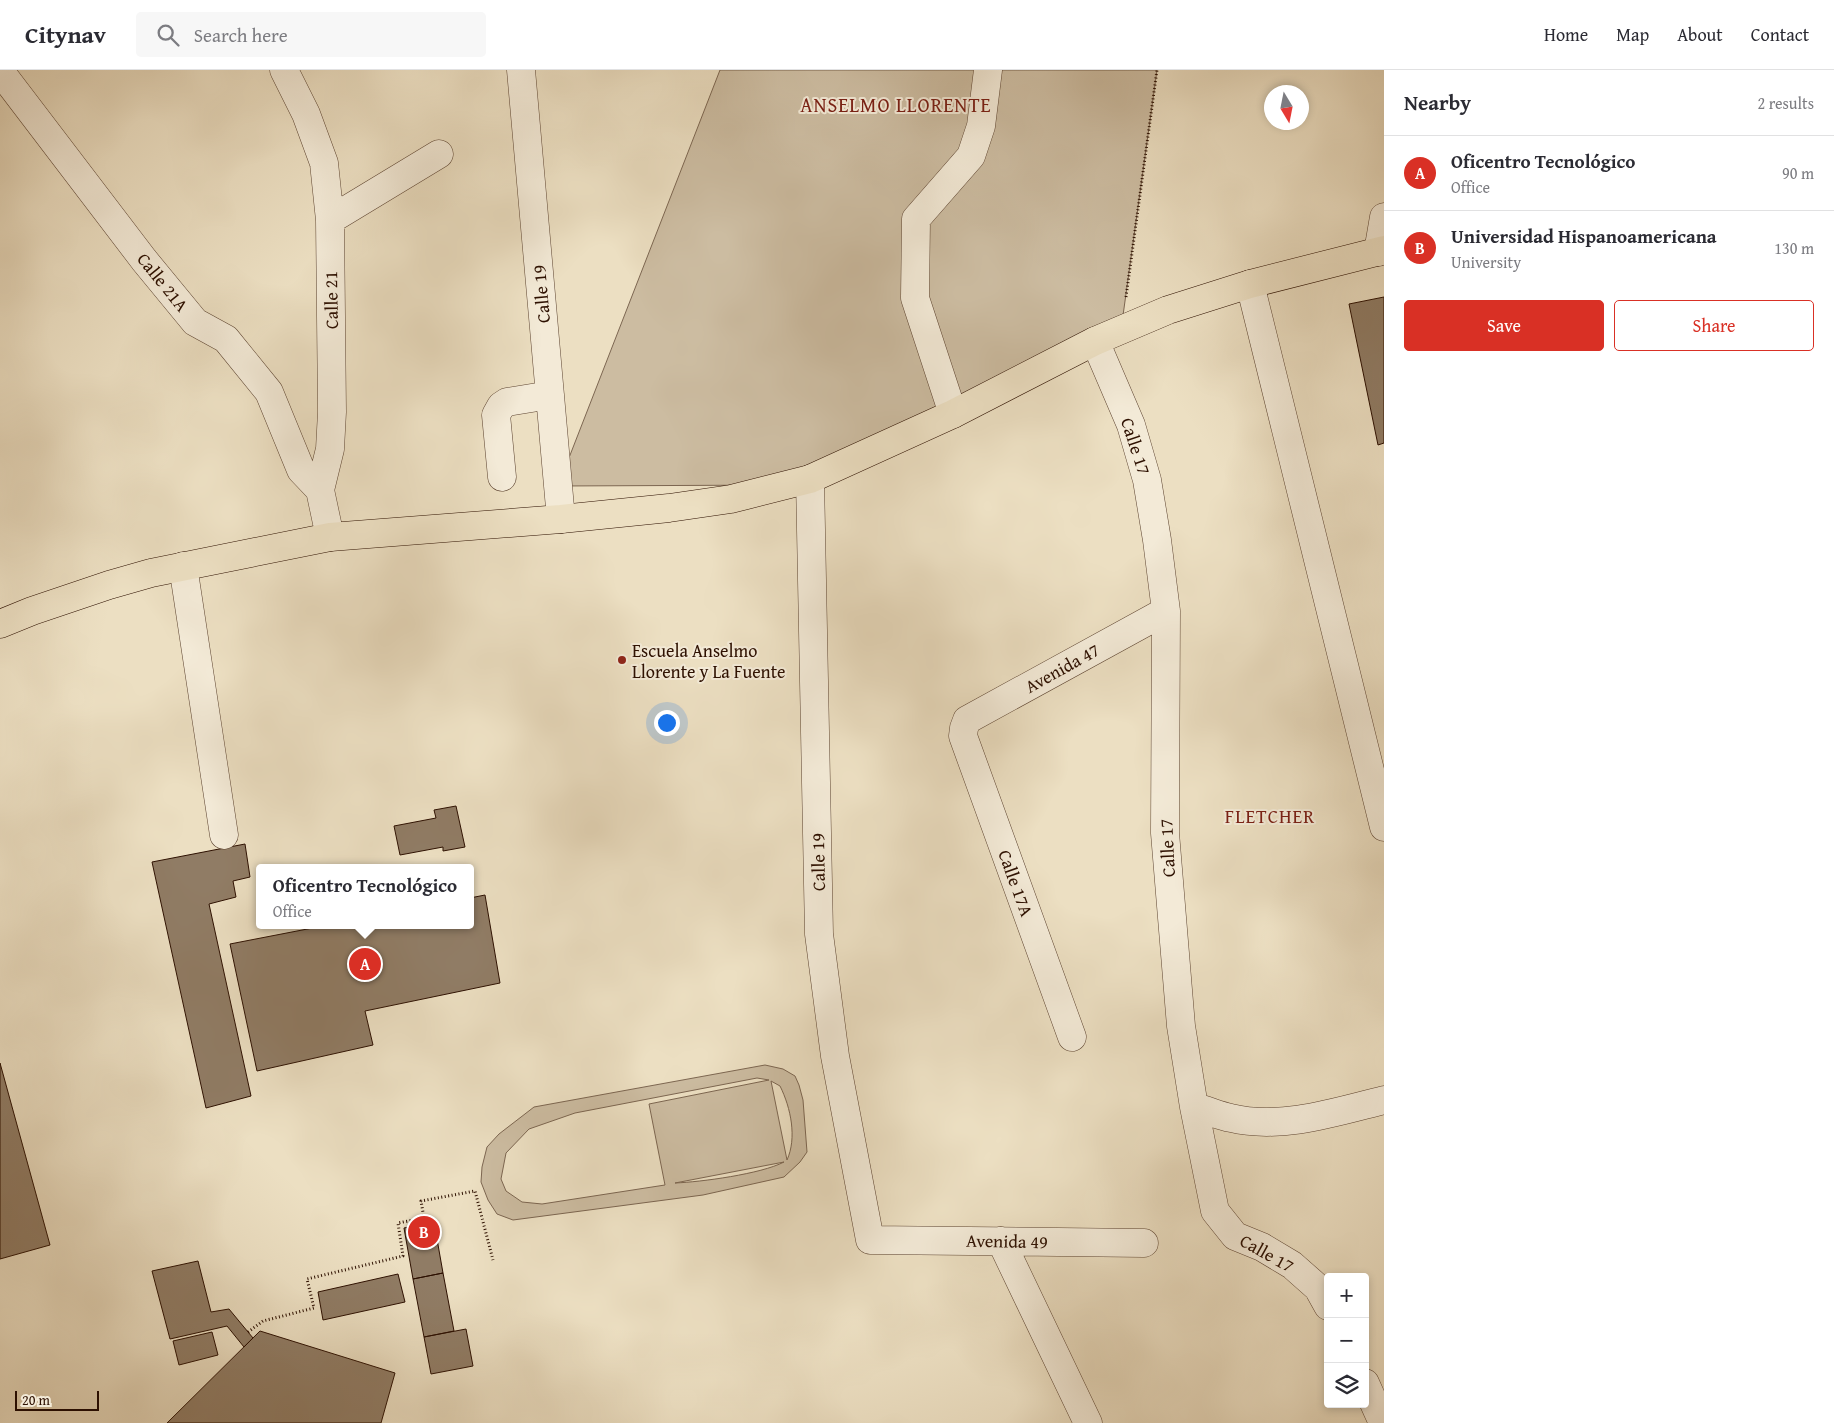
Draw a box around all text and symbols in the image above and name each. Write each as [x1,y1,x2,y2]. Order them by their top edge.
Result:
search box [136,12,486,57]
text: Citynav [25,17,106,52]
icon: search [154,21,182,49]
text: Search here [194,21,288,49]
text: Home [1544,21,1588,48]
text: Map [1616,21,1649,48]
text: About [1677,21,1723,48]
text: Contact [1751,21,1809,48]
north arrow [1264,85,1309,130]
text: Nearby [1404,87,1471,118]
district label: ANSELMO LLORENTE [800,90,992,119]
text: 2 results [1757,91,1814,115]
text: Oficentro Tecnológico [1451,147,1635,175]
text: A [1415,161,1425,185]
text: 90 m [1782,161,1814,185]
text: Office [1451,175,1490,199]
text: Universidad Hispanoamericana [1451,222,1717,250]
text: B [1415,236,1425,260]
text: 130 m [1774,236,1814,260]
street label: Calle 21A [131,247,195,317]
text: University [1451,250,1521,274]
street label: Calle 19 [525,264,557,324]
street label: Calle 21 [317,271,345,329]
button: Save [1404,300,1604,351]
button: Share [1614,300,1814,351]
street label: Calle 17 [1114,414,1158,478]
street label: Avenida 47 [1020,636,1104,700]
place label: Escuela Anselmo Llorente y La Fuente [632,637,786,685]
marker: Escuela Anselmo Llorente y La Fuente [616,654,628,666]
your location [654,710,680,736]
district label: FLETCHER [1225,802,1315,830]
street label: Calle 17 [1152,818,1182,878]
street label: Calle 19 [804,833,832,891]
street label: Calle 17A [992,846,1041,920]
popup [256,864,474,929]
text: Oficentro Tecnológico [273,871,457,899]
text: Office [273,899,312,923]
pin: A [349,945,381,983]
pin: B [408,1213,440,1251]
street label: Avenida 49 [966,1227,1048,1255]
street label: Calle 17 [1235,1227,1299,1279]
map controls [1324,1273,1369,1408]
button: + [1324,1273,1369,1318]
button: − [1324,1318,1369,1363]
button: layers [1324,1363,1369,1408]
scale bar [15,1388,99,1411]
text: 20 m [22,1390,50,1410]

